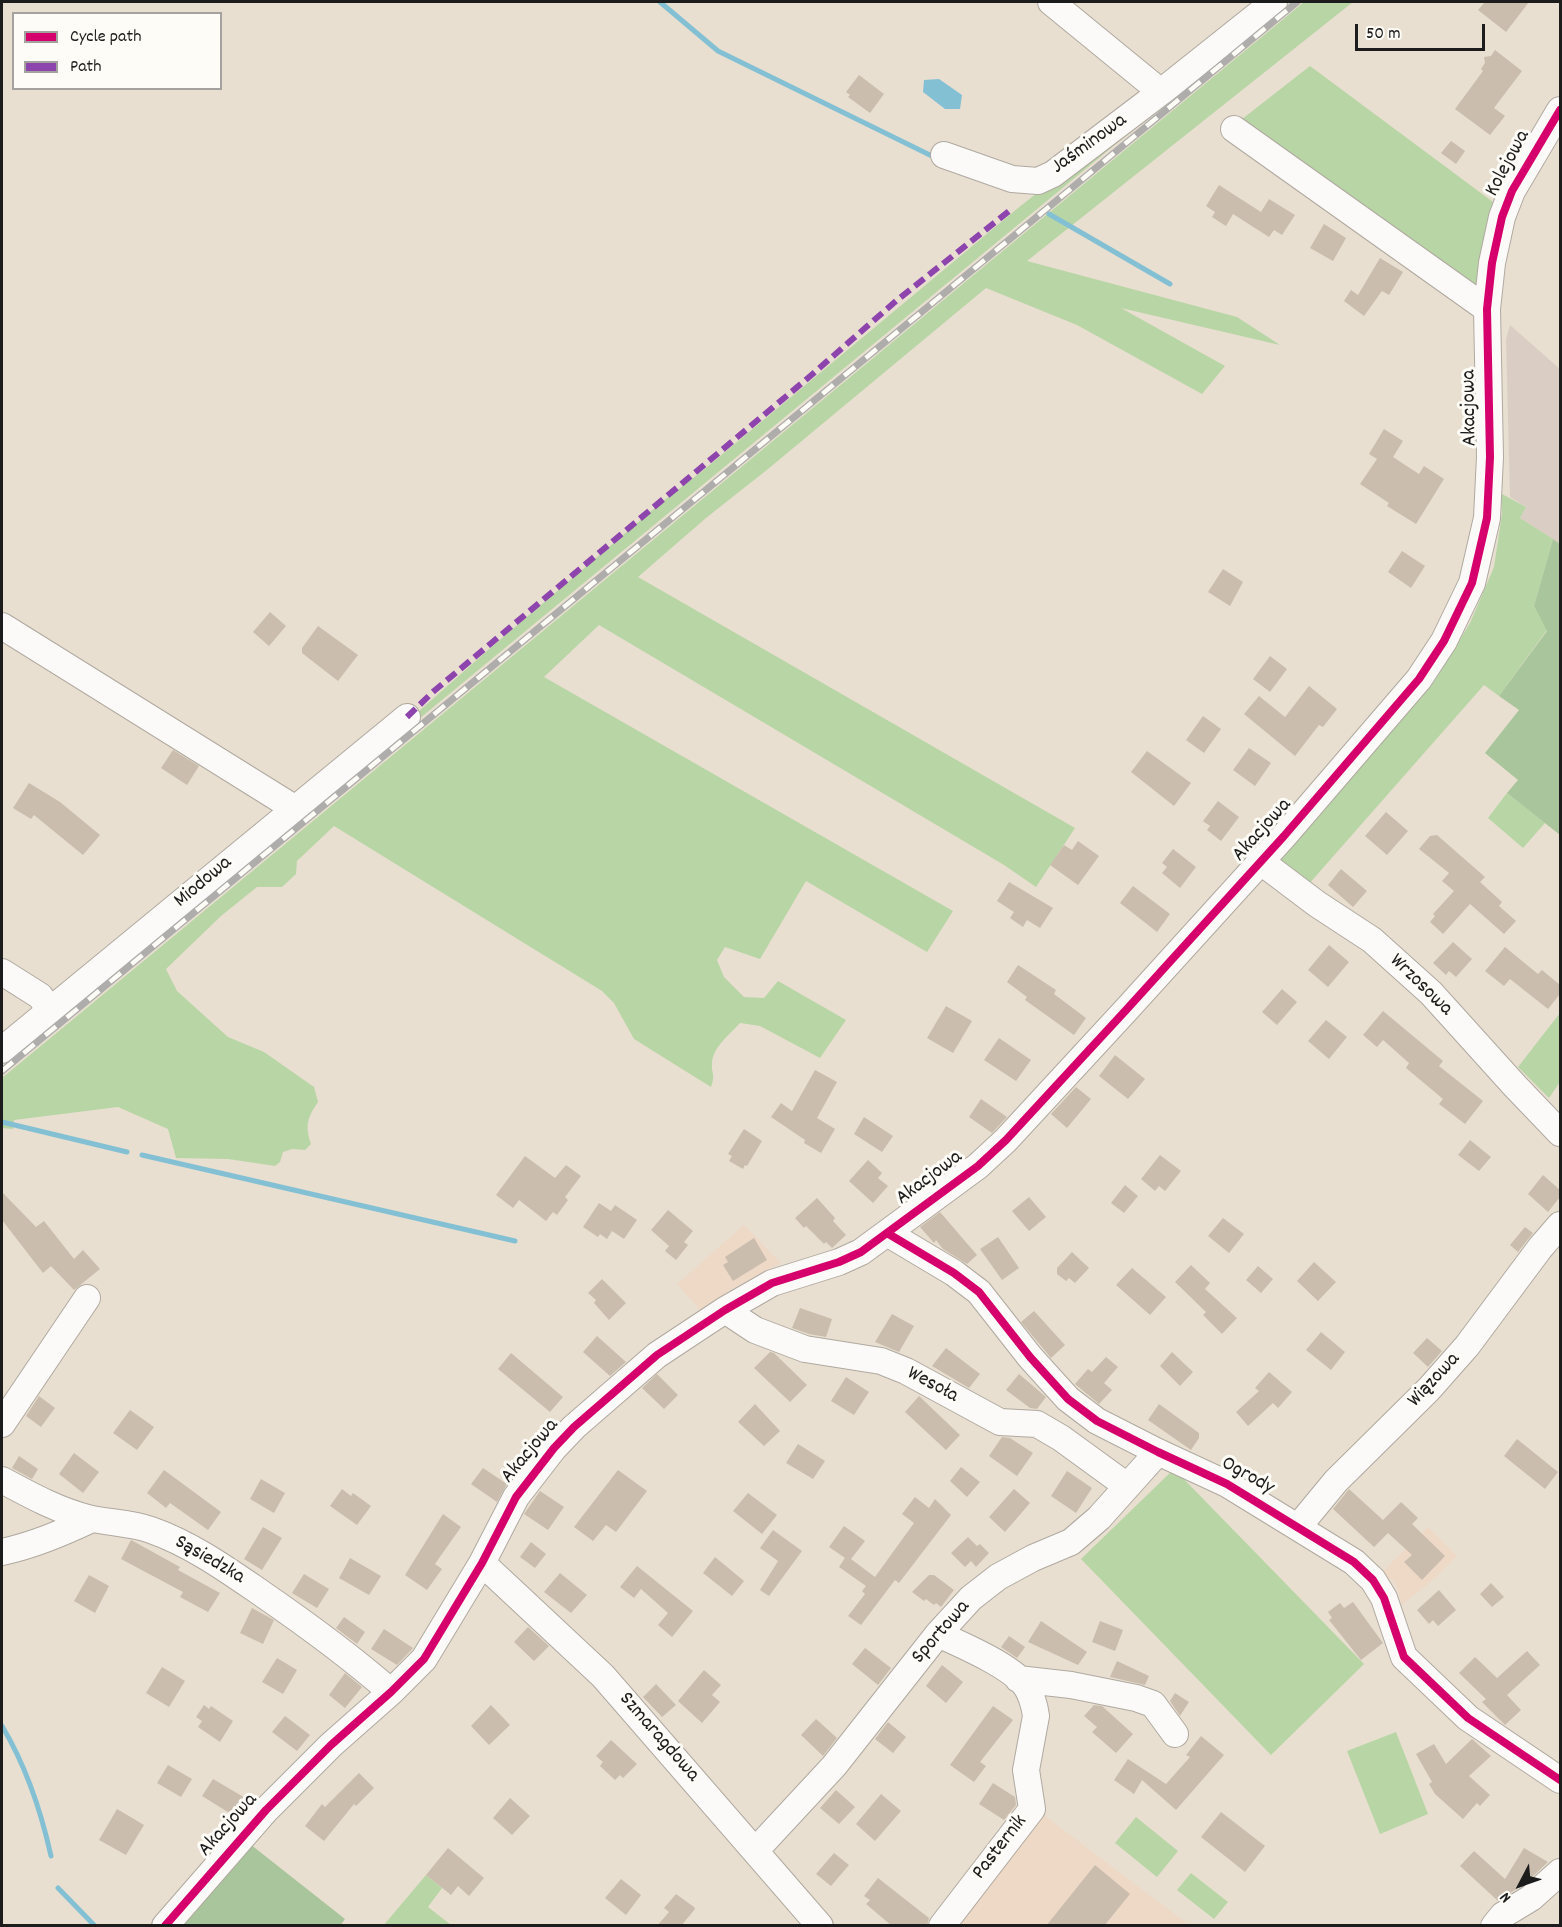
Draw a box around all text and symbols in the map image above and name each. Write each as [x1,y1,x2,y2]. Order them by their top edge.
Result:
legend [12,12,222,90]
scale bar [1358,12,1488,50]
text: 50 m [1366,22,1401,47]
text: Cycle path [70,25,141,50]
text: Path [70,55,102,80]
street label: Jaśminowa [1047,109,1133,181]
street label: Kolejowa [1481,127,1537,201]
street label: Akacjowa [1458,369,1484,447]
street label: Akacjowa [1228,794,1298,868]
street label: Miodowa [170,851,238,915]
street label: Wrzosowa [1383,950,1457,1022]
street label: Akacjowa [892,1146,968,1212]
street label: Wiązowa [1403,1348,1467,1414]
street label: Wesoła [902,1362,962,1410]
street label: Akacjowa [497,1415,565,1489]
street label: Ogrody [1216,1452,1278,1502]
street label: Sąsiedzka [169,1531,249,1591]
street label: Sportowa [907,1596,977,1670]
street label: Szmaragdowa [612,1688,704,1788]
street label: Akacjowa [194,1789,264,1863]
street label: Pasternik [968,1811,1034,1885]
north arrow [1490,1855,1550,1915]
text: N [1495,1887,1517,1908]

